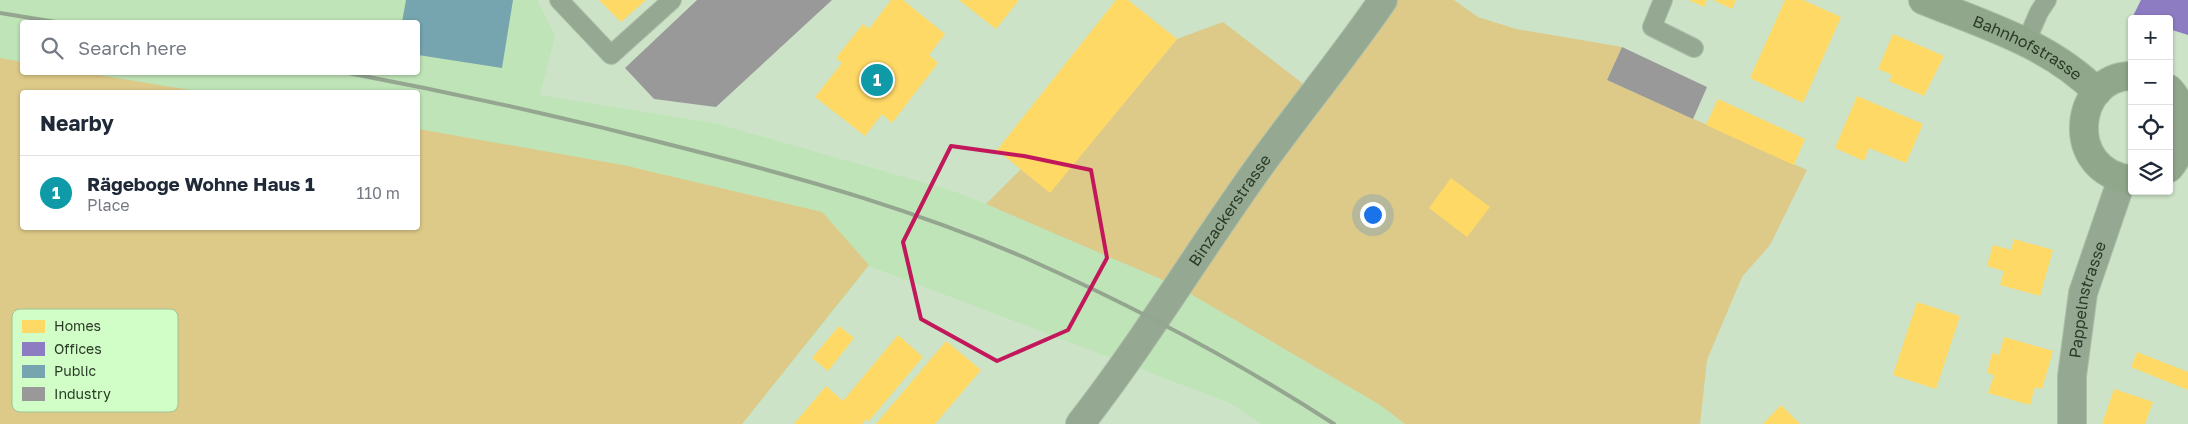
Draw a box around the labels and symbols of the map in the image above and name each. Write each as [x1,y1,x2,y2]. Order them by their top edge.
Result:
street label: Bahnhofstrasse [1970,11,2086,84]
pin: 1 [861,61,893,99]
street label: Binzackerstrasse [1184,150,1275,270]
your location [1360,202,1386,228]
street label: Pappelnstrasse [2064,239,2110,359]
legend [12,309,178,412]
text: Homes [54,317,101,334]
text: Offices [54,340,102,357]
text: Public [54,362,96,379]
text: Industry [54,385,111,402]

